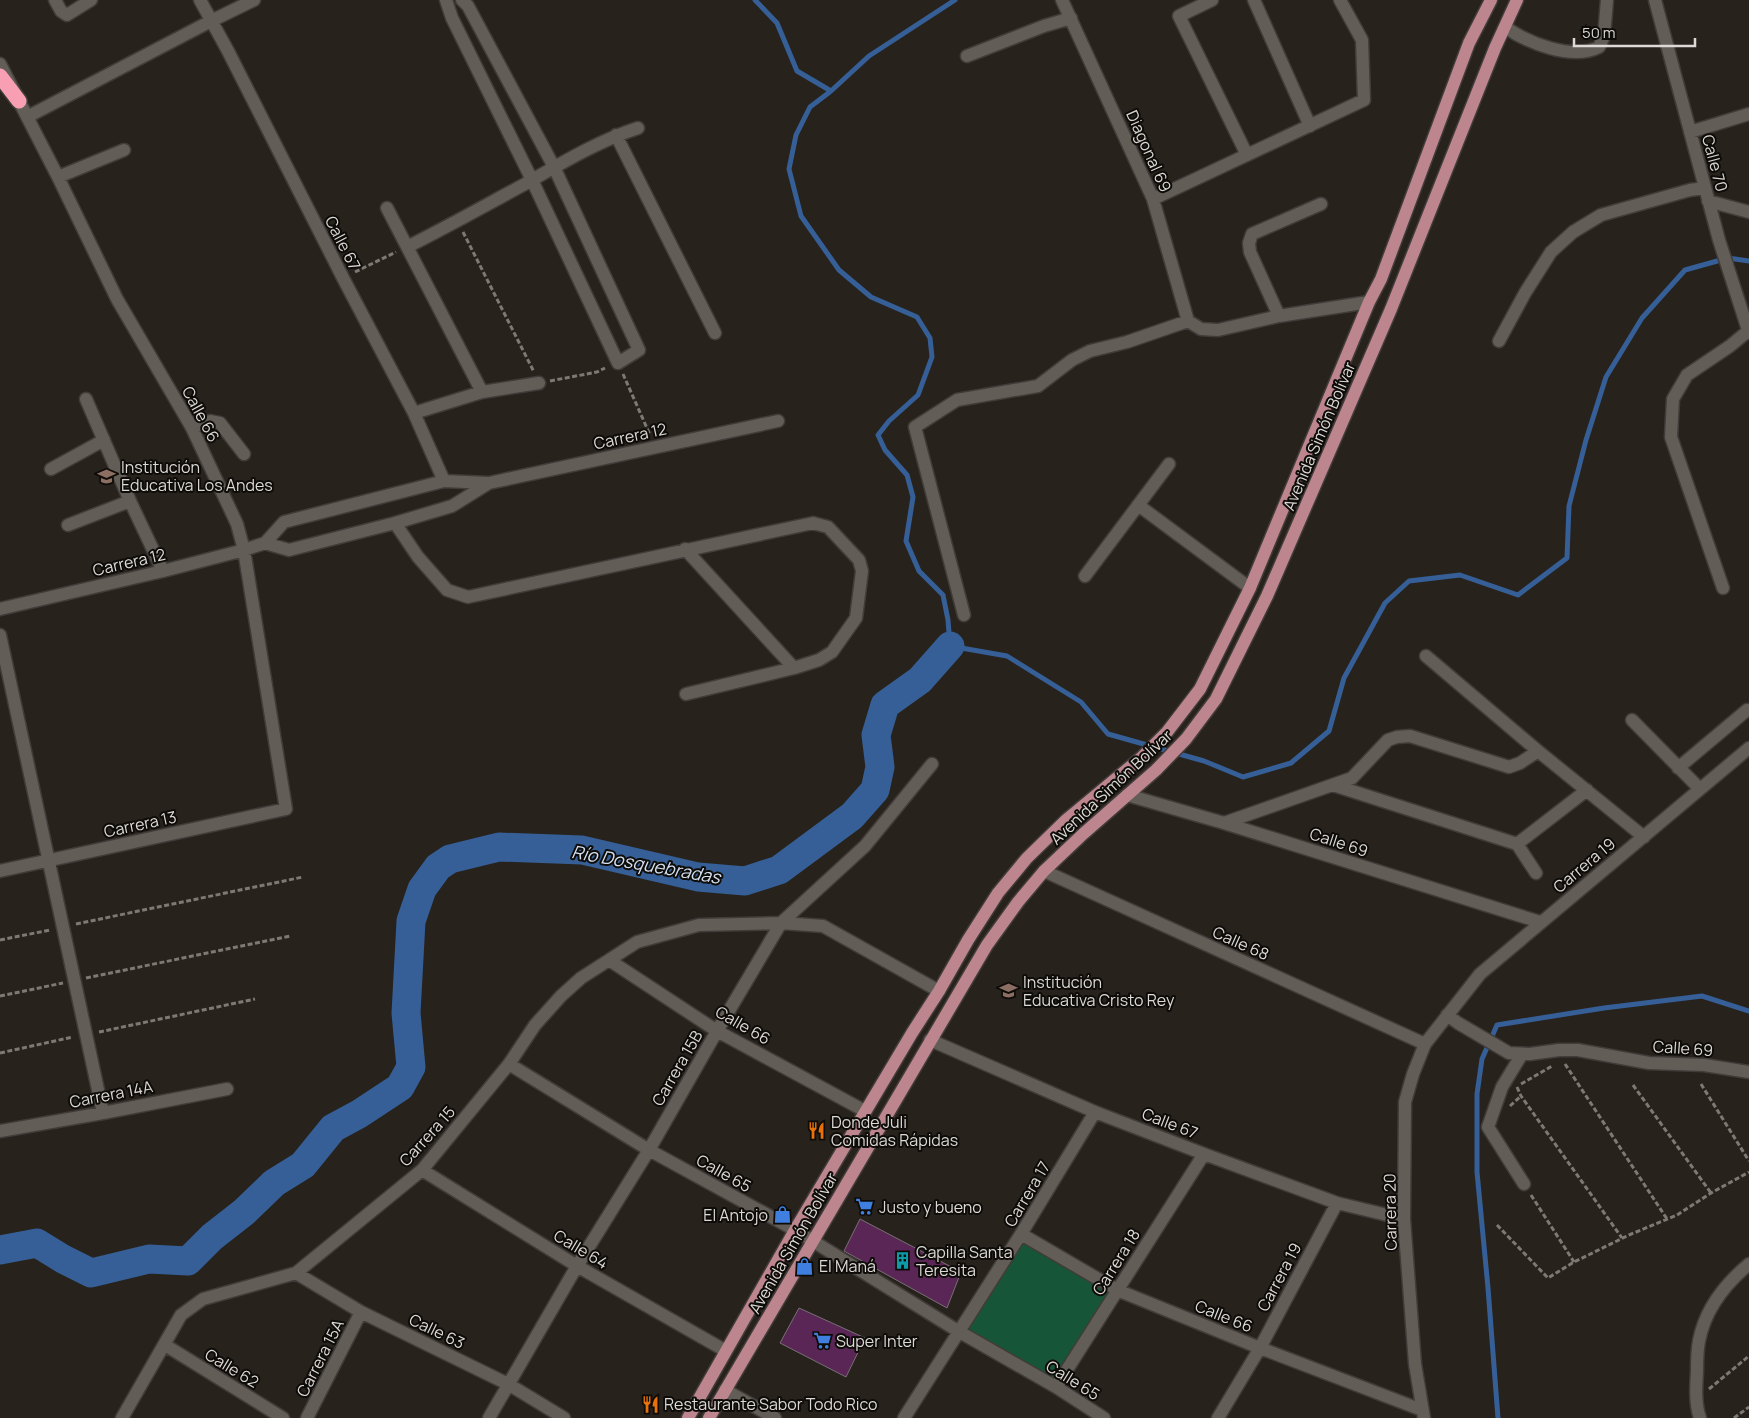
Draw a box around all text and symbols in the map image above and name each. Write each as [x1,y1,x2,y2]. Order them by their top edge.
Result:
scale bar [1574,15,1695,47]
text: 50 m [1582,22,1616,43]
street label: Diagonal 69 [1121,107,1177,195]
street label: Calle 70 [1697,132,1733,194]
street label: Calle 67 [320,212,366,274]
street label: Avenida Simón Bolívar [1278,358,1360,514]
street label: Calle 66 [177,382,225,446]
street label: Carrera 12 [592,418,668,454]
place label: Institución Educativa Los Andes [121,456,273,496]
school or university icon: Institución Educativa Los Andes [97,466,117,486]
street label: Carrera 12 [90,543,168,581]
street label: Avenida Simón Bolívar [1045,724,1177,849]
street label: Carrera 13 [102,806,178,842]
street label: Calle 69 [1307,822,1371,862]
street label: Carrera 19 [1548,833,1620,897]
water label: Río Dosquebradas [570,839,724,889]
street label: Calle 68 [1209,921,1273,965]
place label: Institución Educativa Cristo Rey [1023,971,1175,1011]
school or university icon: Institución Educativa Cristo Rey [999,981,1019,1001]
street label: Calle 66 [711,1000,775,1050]
street label: Carrera 15B [647,1026,708,1110]
street label: Calle 69 [1652,1035,1714,1061]
street label: Carrera 14A [67,1075,155,1113]
street label: Carrera 15 [394,1101,460,1171]
street label: Calle 67 [1139,1102,1201,1144]
place label: Donde Juli Comidas Rápidas [831,1111,958,1151]
restaurant icon: Donde Juli Comidas Rápidas [807,1121,827,1141]
street label: Calle 65 [693,1149,755,1197]
street label: Carrera 17 [999,1157,1055,1231]
street label: Avenida Simón Bolívar [744,1168,843,1318]
street label: Carrera 20 [1378,1173,1402,1251]
place label: Justo y bueno [879,1196,982,1218]
supermarket icon: Justo y bueno [855,1197,875,1217]
place label: El Antojo [703,1204,768,1226]
shop icon: El Antojo [772,1205,792,1225]
street label: Calle 64 [550,1224,612,1274]
street label: Carrera 18 [1087,1225,1145,1299]
street label: Carrera 19 [1252,1239,1306,1315]
place label: Capilla Santa Teresita [916,1241,1013,1281]
building icon: Capilla Santa Teresita [892,1251,912,1271]
place label: El Maná [819,1255,876,1277]
shop icon: El Maná [795,1256,815,1276]
street label: Calle 66 [1192,1295,1256,1337]
street label: Calle 63 [406,1308,468,1354]
street label: Carrera 15A [291,1315,349,1401]
place label: Super Inter [836,1330,918,1352]
supermarket icon: Super Inter [812,1331,832,1351]
street label: Calle 62 [201,1343,263,1393]
street label: Calle 65 [1042,1355,1104,1405]
place label: Restaurante Sabor Todo Rico [664,1393,878,1415]
restaurant icon: Restaurante Sabor Todo Rico [640,1394,660,1414]

